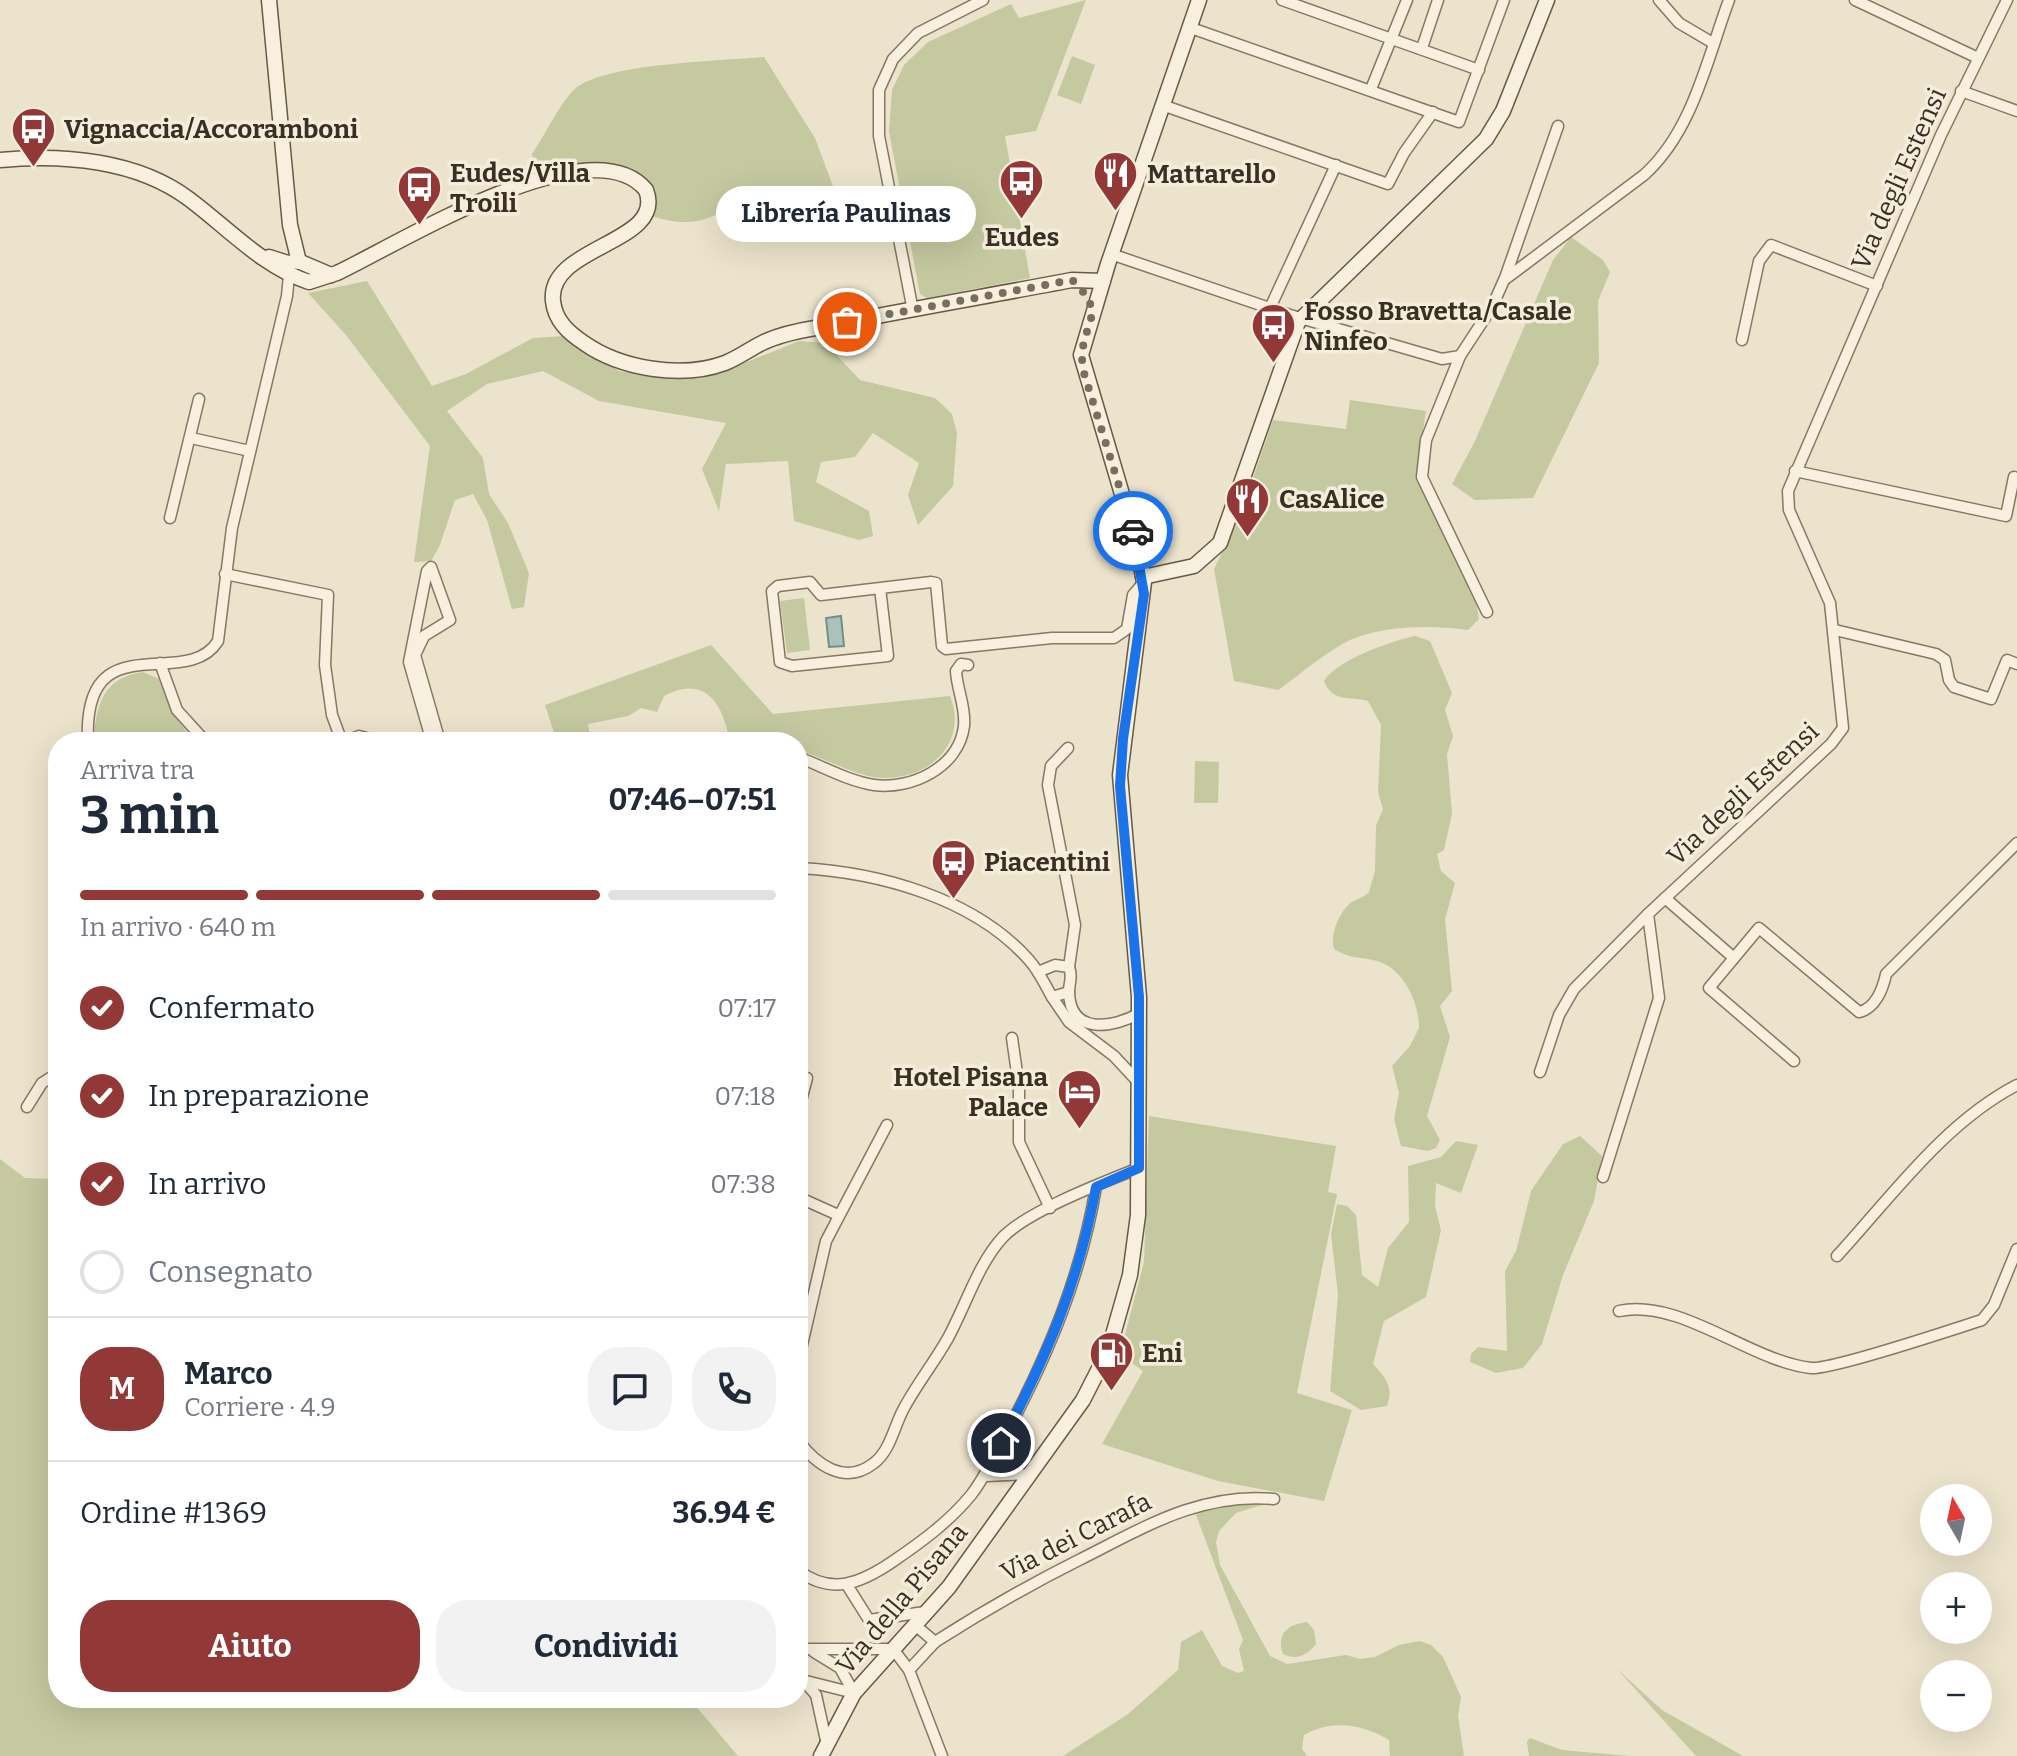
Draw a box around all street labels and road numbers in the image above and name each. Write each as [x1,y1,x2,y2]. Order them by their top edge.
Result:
street label: Via degli Estensi [1845,83,1953,275]
street label: Via degli Estensi [1661,716,1825,872]
street label: Via dei Carafa [996,1486,1156,1588]
street label: Via della Pisana [830,1517,974,1681]

